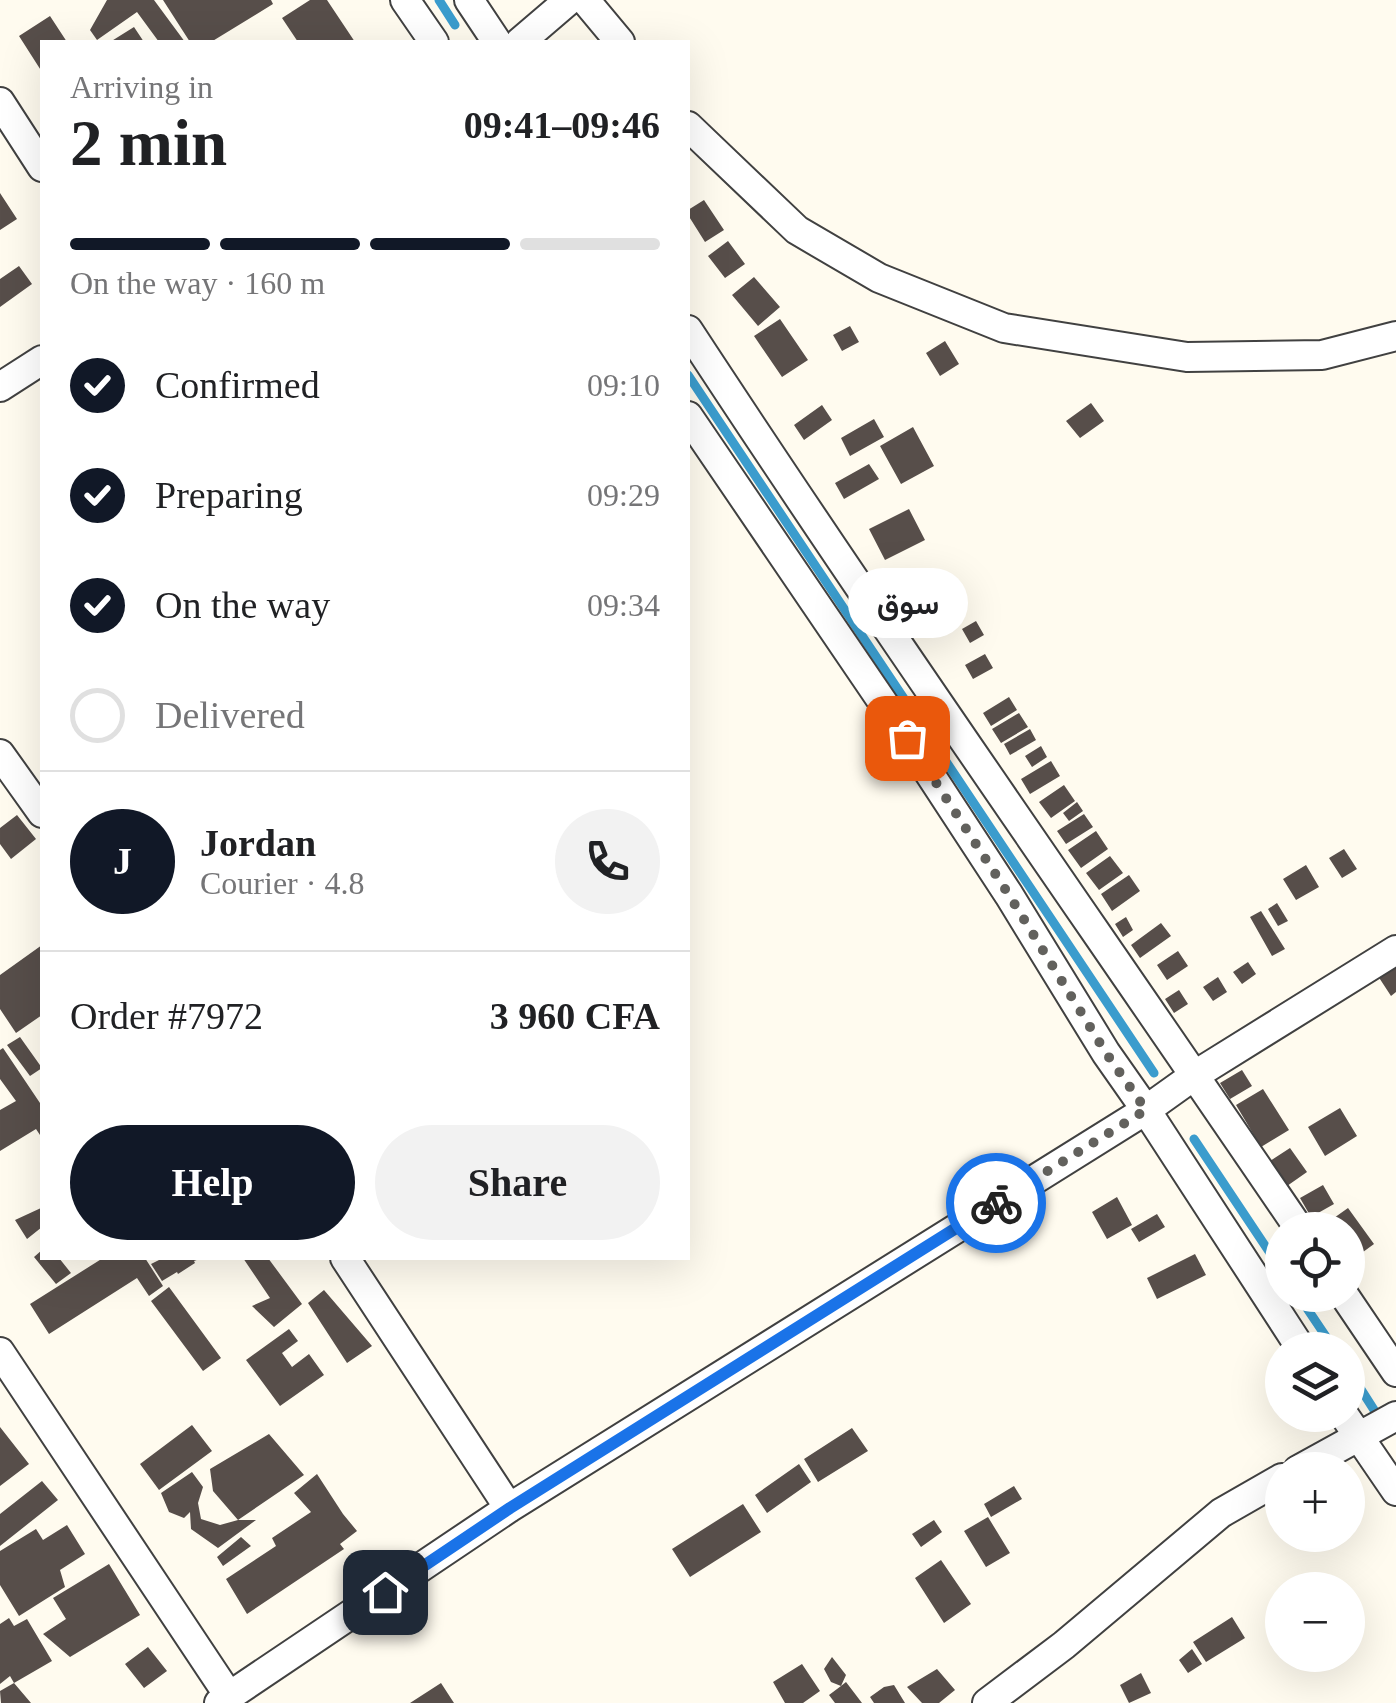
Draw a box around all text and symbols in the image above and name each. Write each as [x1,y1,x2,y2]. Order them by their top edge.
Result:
text: Arriving in [70,69,213,105]
text: 09:41–09:46 [464,104,660,146]
text: 2 min [70,107,227,179]
text: On the way · 160 m [70,265,325,301]
icon: check [70,358,125,413]
text: Confirmed [155,364,320,406]
text: 09:10 [587,367,660,403]
icon: check [70,468,125,523]
text: Preparing [155,474,303,516]
text: 09:29 [587,477,660,513]
callout: سوق [847,568,967,638]
icon: check [70,578,125,633]
text: On the way [155,584,330,626]
text: سوق [877,585,939,621]
text: 09:34 [587,587,660,623]
text: Delivered [155,694,305,736]
pin [865,696,950,781]
icon: bag [880,711,935,766]
button: phone [555,809,660,914]
text: Jordan [200,822,316,864]
text: J [113,840,132,882]
text: Courier · 4.8 [200,865,364,901]
text: Order #7972 [70,995,263,1037]
text: 3 960 CFA [490,995,660,1037]
button: Help [70,1125,355,1240]
button: Share [375,1125,660,1240]
courier [946,1153,1046,1253]
icon: bike [969,1176,1024,1231]
map controls [1265,1212,1365,1672]
button: locate [1265,1212,1365,1312]
button: layers [1265,1332,1365,1432]
button: + [1265,1452,1365,1552]
pin [343,1550,428,1635]
icon: home [358,1565,413,1620]
button: − [1265,1572,1365,1672]

